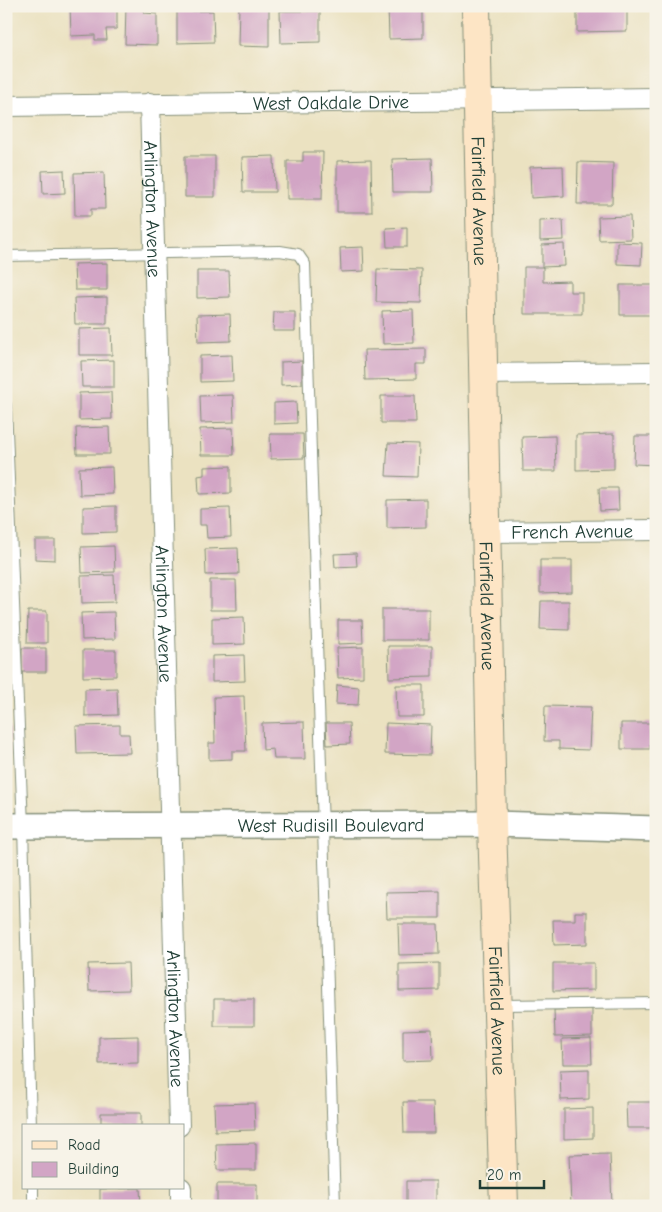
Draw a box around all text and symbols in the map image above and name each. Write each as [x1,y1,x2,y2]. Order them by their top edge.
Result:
street label: West Oakdale Drive [253,91,409,115]
street label: Fairfield Avenue [467,136,491,266]
street label: Arlington Avenue [139,140,165,278]
street label: French Avenue [511,520,633,544]
street label: Fairfield Avenue [474,541,499,671]
street label: Arlington Avenue [151,545,176,683]
street label: West Rudisill Boulevard [238,814,424,837]
street label: Fairfield Avenue [484,946,510,1076]
street label: Arlington Avenue [162,950,188,1088]
legend [22,1124,185,1190]
text: Road [68,1136,100,1154]
scale bar [480,1157,543,1189]
text: Building [68,1160,119,1178]
text: 20 m [487,1166,521,1184]

